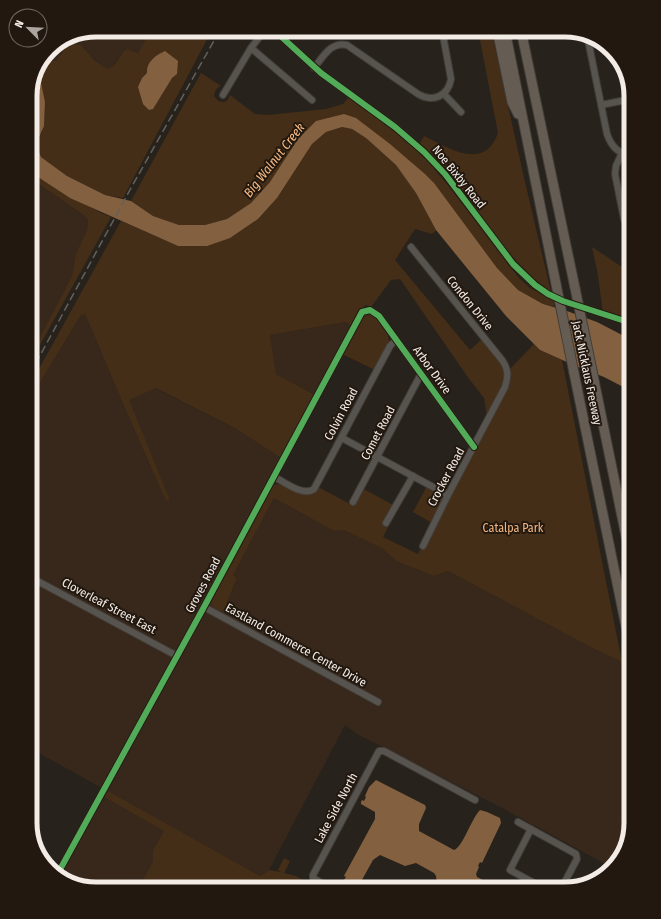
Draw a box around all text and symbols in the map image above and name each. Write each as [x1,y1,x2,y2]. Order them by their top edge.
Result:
north arrow [8,8,48,48]
text: N [12,18,27,30]
water label: Big Walnut Creek [240,120,308,200]
street label: Noe Bixby Road [429,143,489,211]
street label: Condon Drive [444,273,496,333]
street label: Jack Nicklaus Freeway [569,320,605,427]
street label: Arbor Drive [410,343,454,397]
street label: Colvin Road [321,385,361,443]
street label: Comet Road [358,404,398,462]
street label: Crocker Road [425,445,467,509]
park label: Catalpa Park [483,521,544,535]
street label: Groves Road [182,555,224,615]
street label: Cloverleaf Street East [59,575,159,637]
street label: Eastland Commerce Center Drive [223,600,369,690]
street label: Lake Side North [312,770,360,846]

